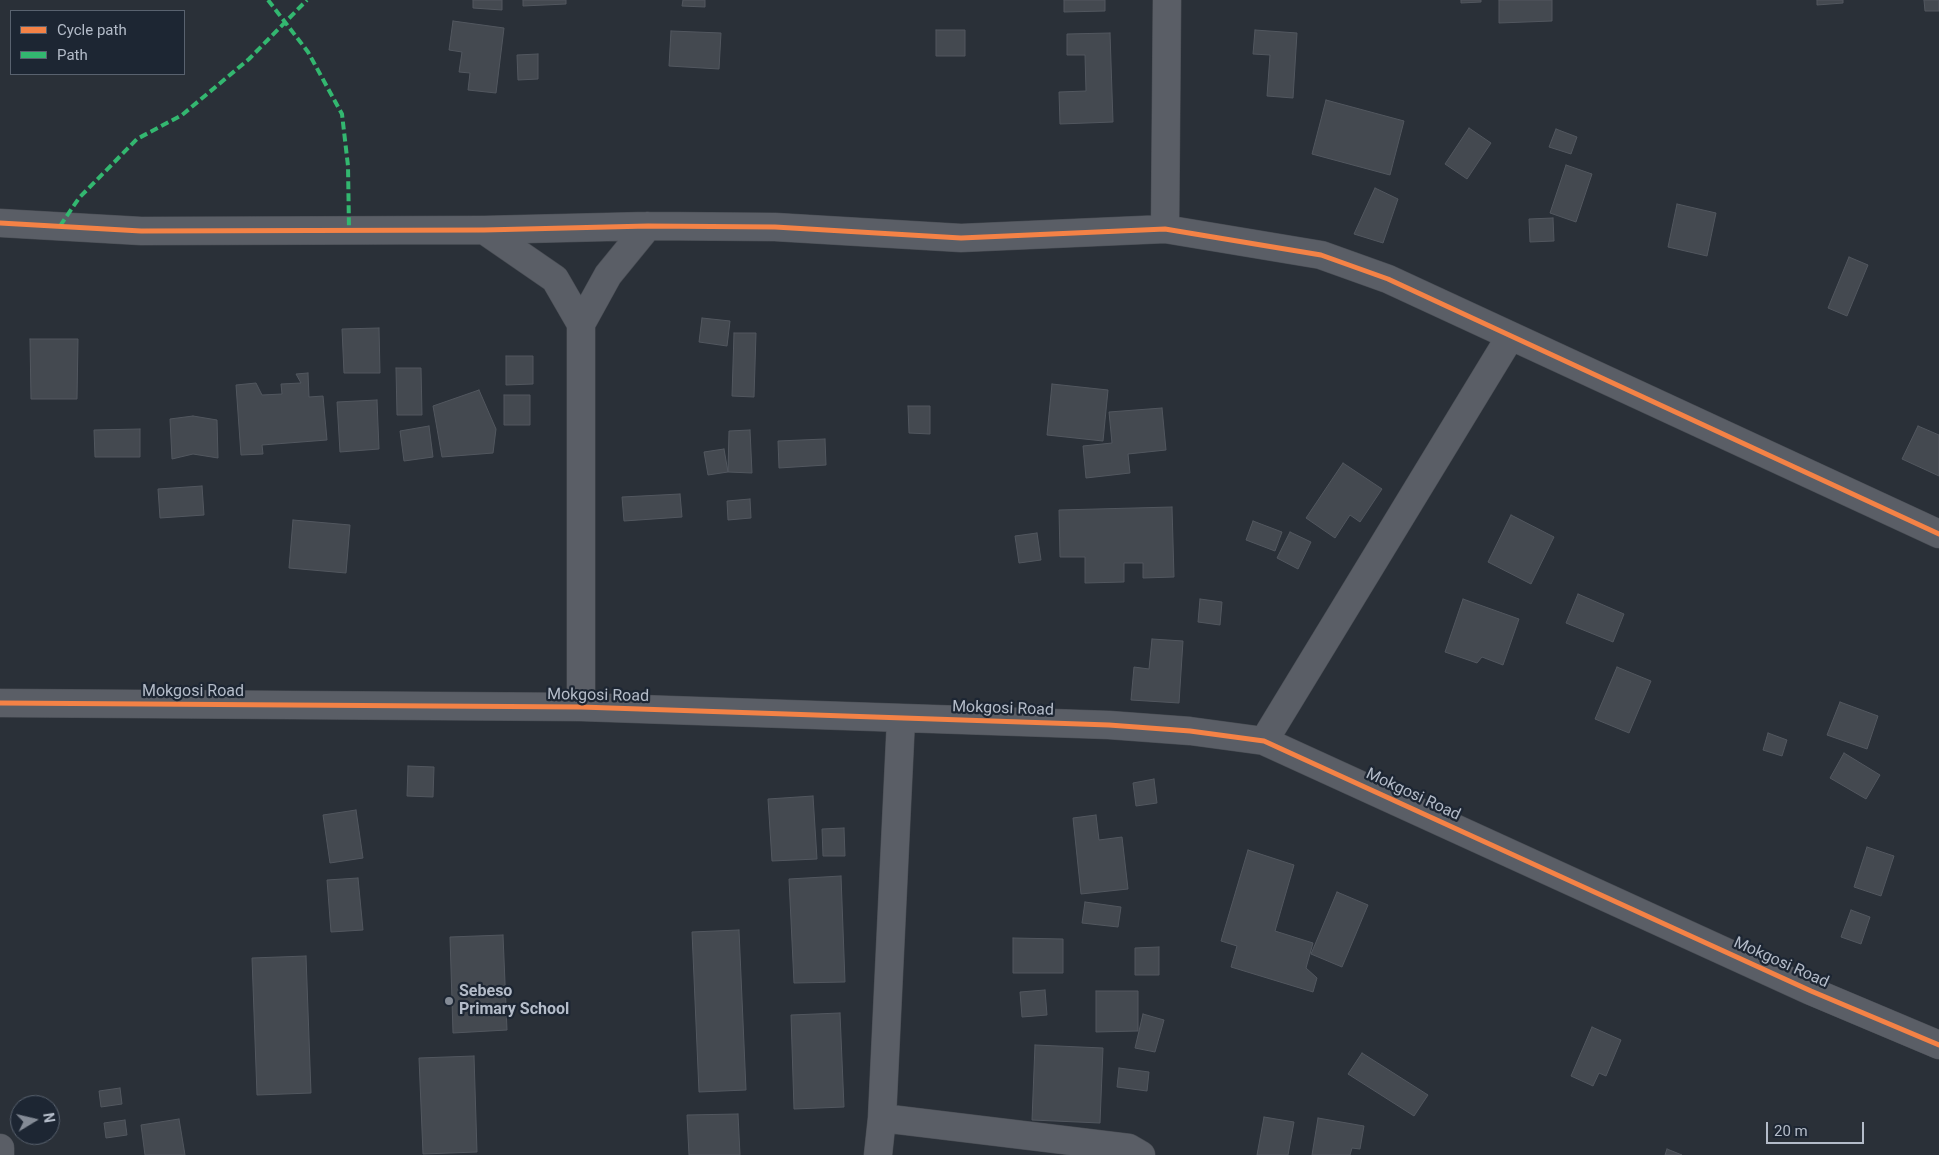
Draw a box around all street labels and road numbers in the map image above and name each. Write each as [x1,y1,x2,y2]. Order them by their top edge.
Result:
street label: Mokgosi Road [142,682,244,702]
street label: Mokgosi Road [547,686,649,706]
street label: Mokgosi Road [952,698,1054,720]
street label: Mokgosi Road [1363,765,1463,825]
street label: Mokgosi Road [1731,933,1831,993]

